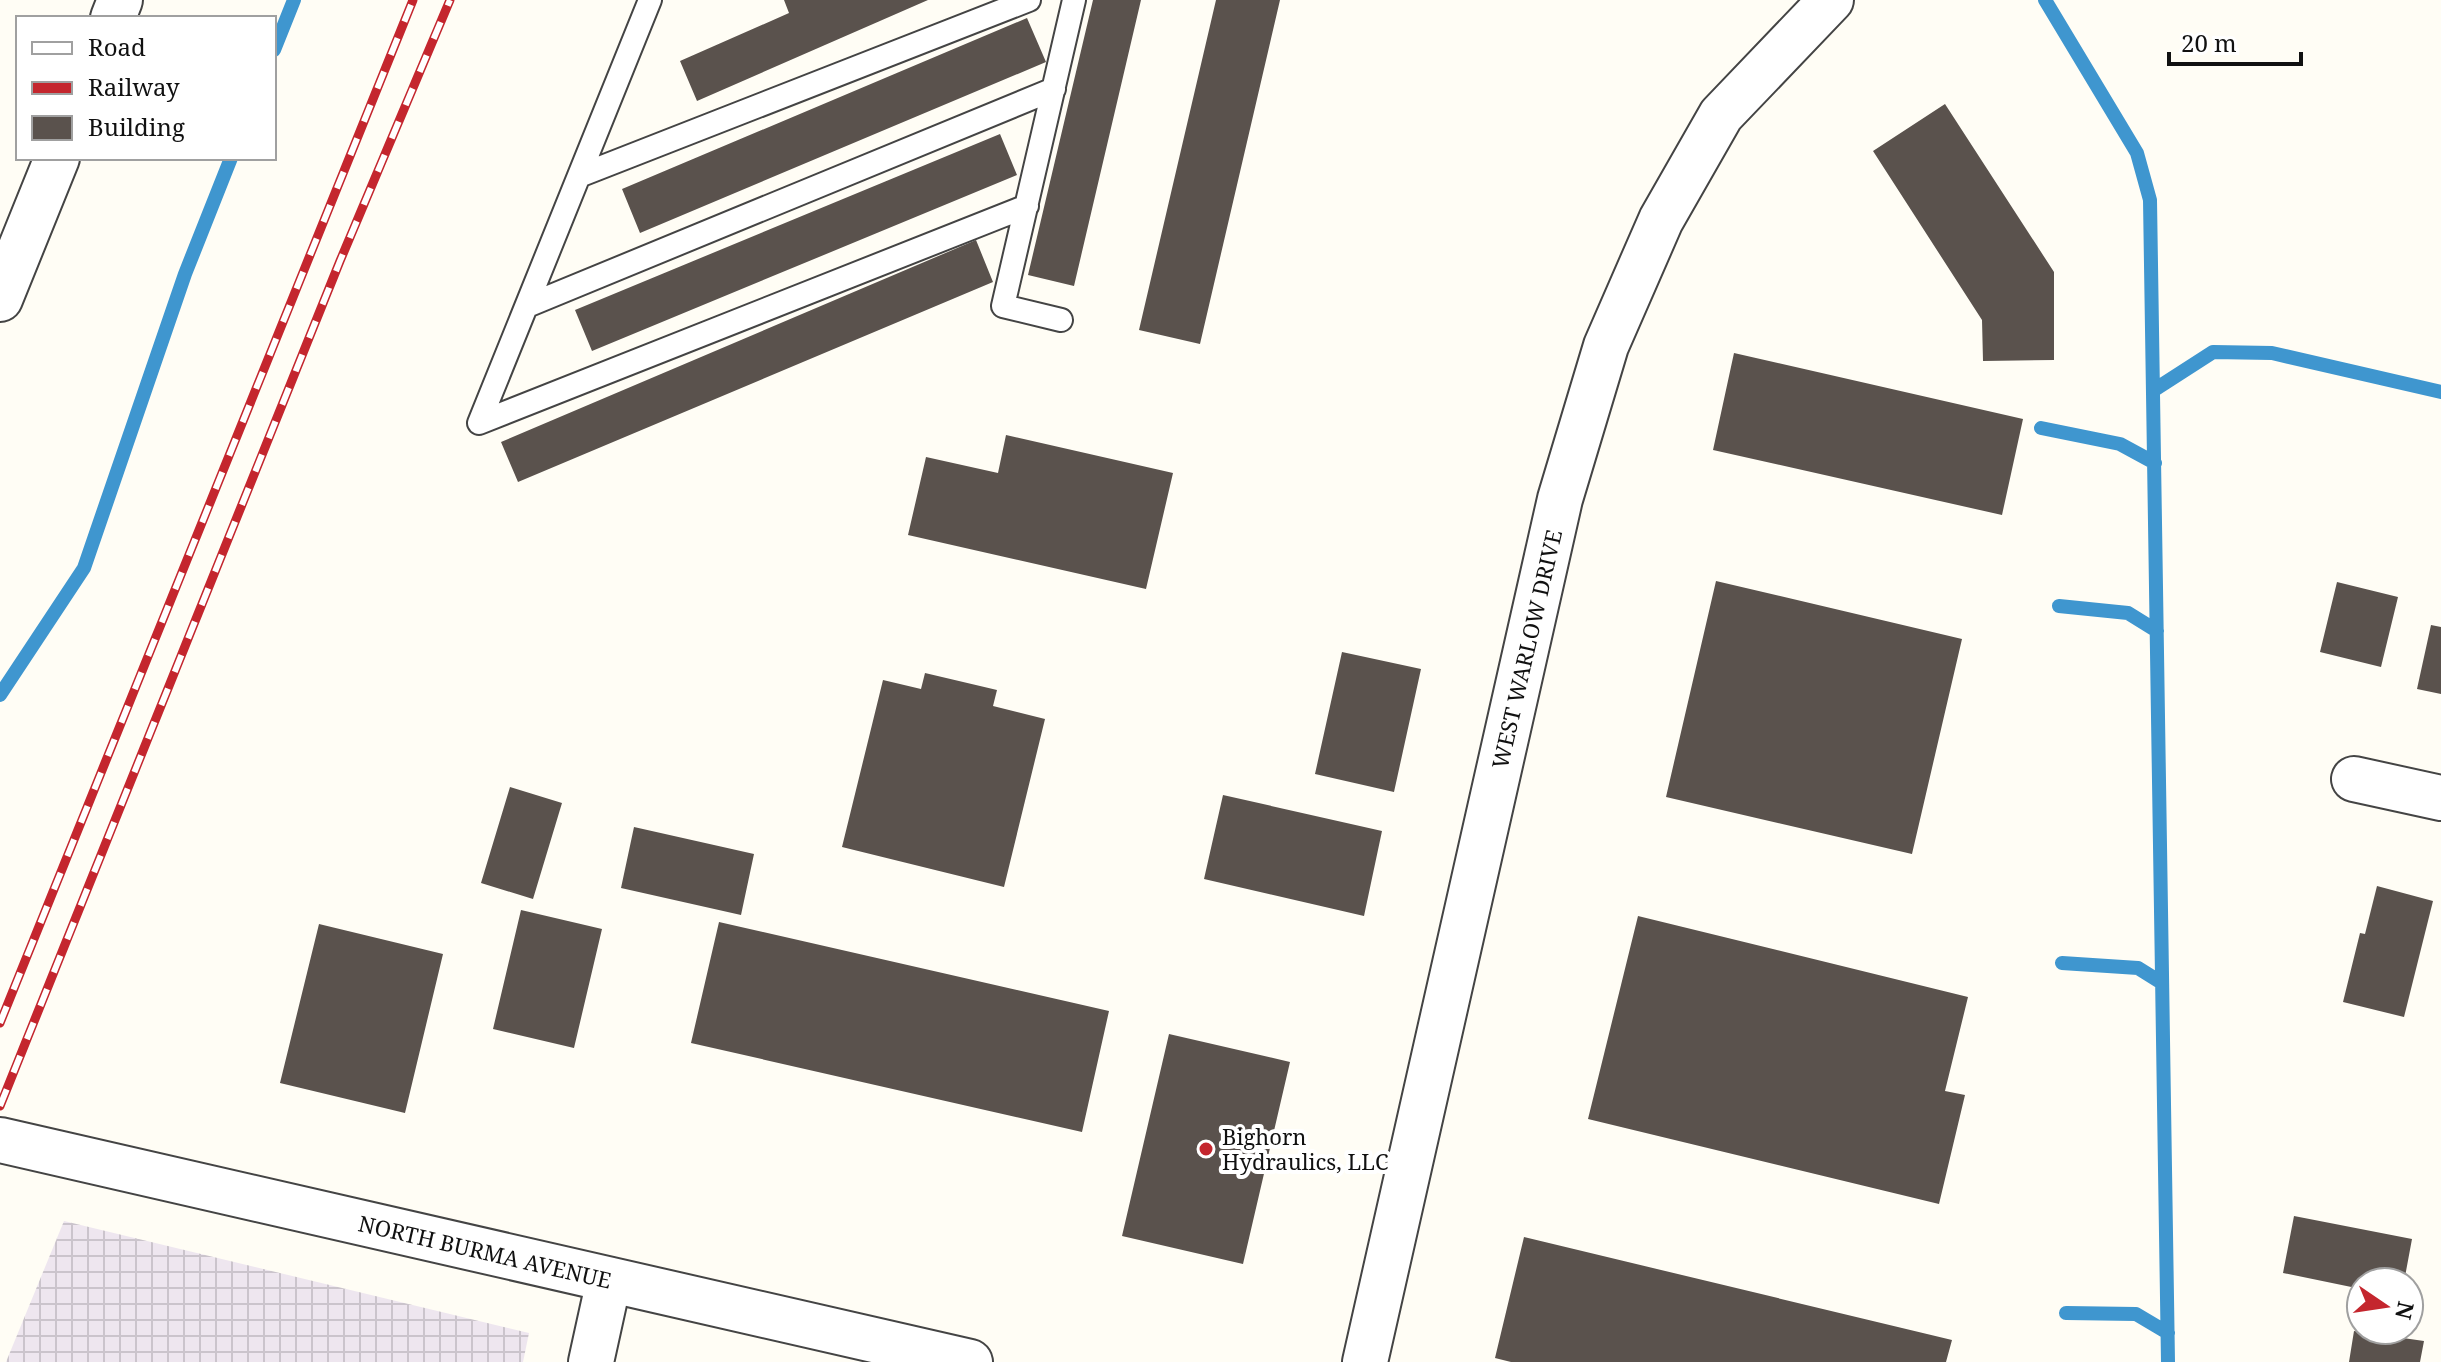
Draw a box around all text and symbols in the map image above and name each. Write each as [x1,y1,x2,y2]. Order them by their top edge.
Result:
legend [16,16,276,160]
scale bar [2169,16,2301,66]
text: 20 m [2181,26,2237,59]
text: Road [88,30,146,63]
text: Railway [88,70,180,103]
text: Building [88,110,185,143]
street label: WEST WARLOW DRIVE [1484,527,1568,771]
place label: Bighorn Hydraulics, LLC [1222,1121,1388,1176]
marker: Bighorn Hydraulics, LLC [1197,1140,1215,1158]
street label: NORTH BURMA AVENUE [356,1207,614,1295]
north arrow [2345,1266,2425,1346]
text: N [2389,1299,2422,1323]

